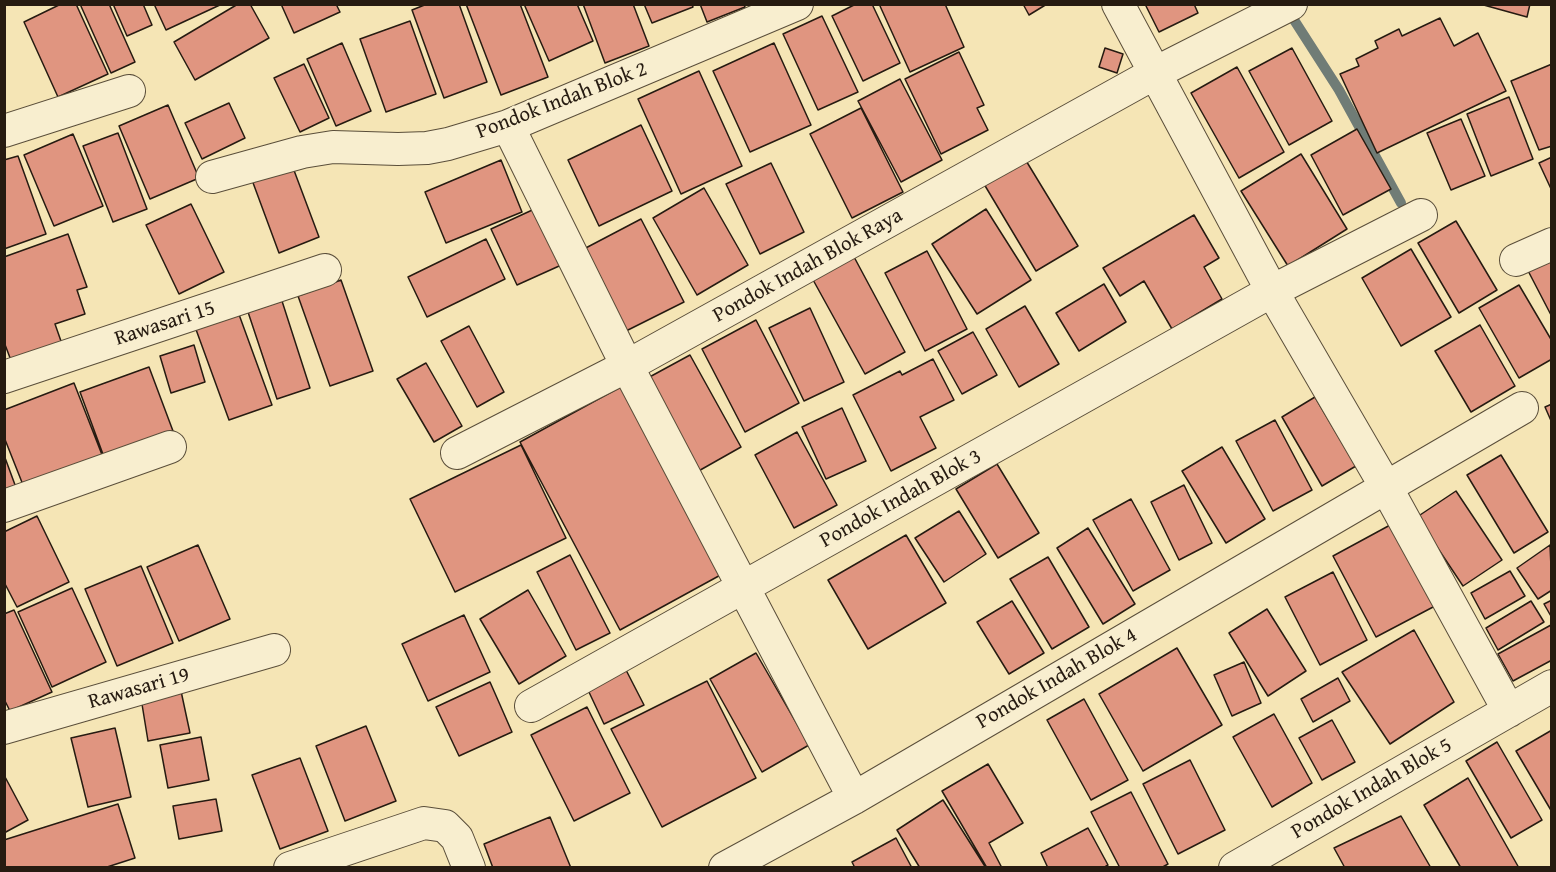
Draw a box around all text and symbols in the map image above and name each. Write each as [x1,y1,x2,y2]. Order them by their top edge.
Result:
street label: Pondok Indah Blok 2 [473,57,651,145]
street label: Pondok Indah Blok Raya [709,203,907,329]
street label: Rawasari 15 [112,296,218,352]
street label: Pondok Indah Blok 3 [816,444,986,554]
street label: Pondok Indah Blok 4 [972,623,1142,735]
street label: Rawasari 19 [86,663,192,715]
street label: Pondok Indah Blok 5 [1287,733,1457,845]

